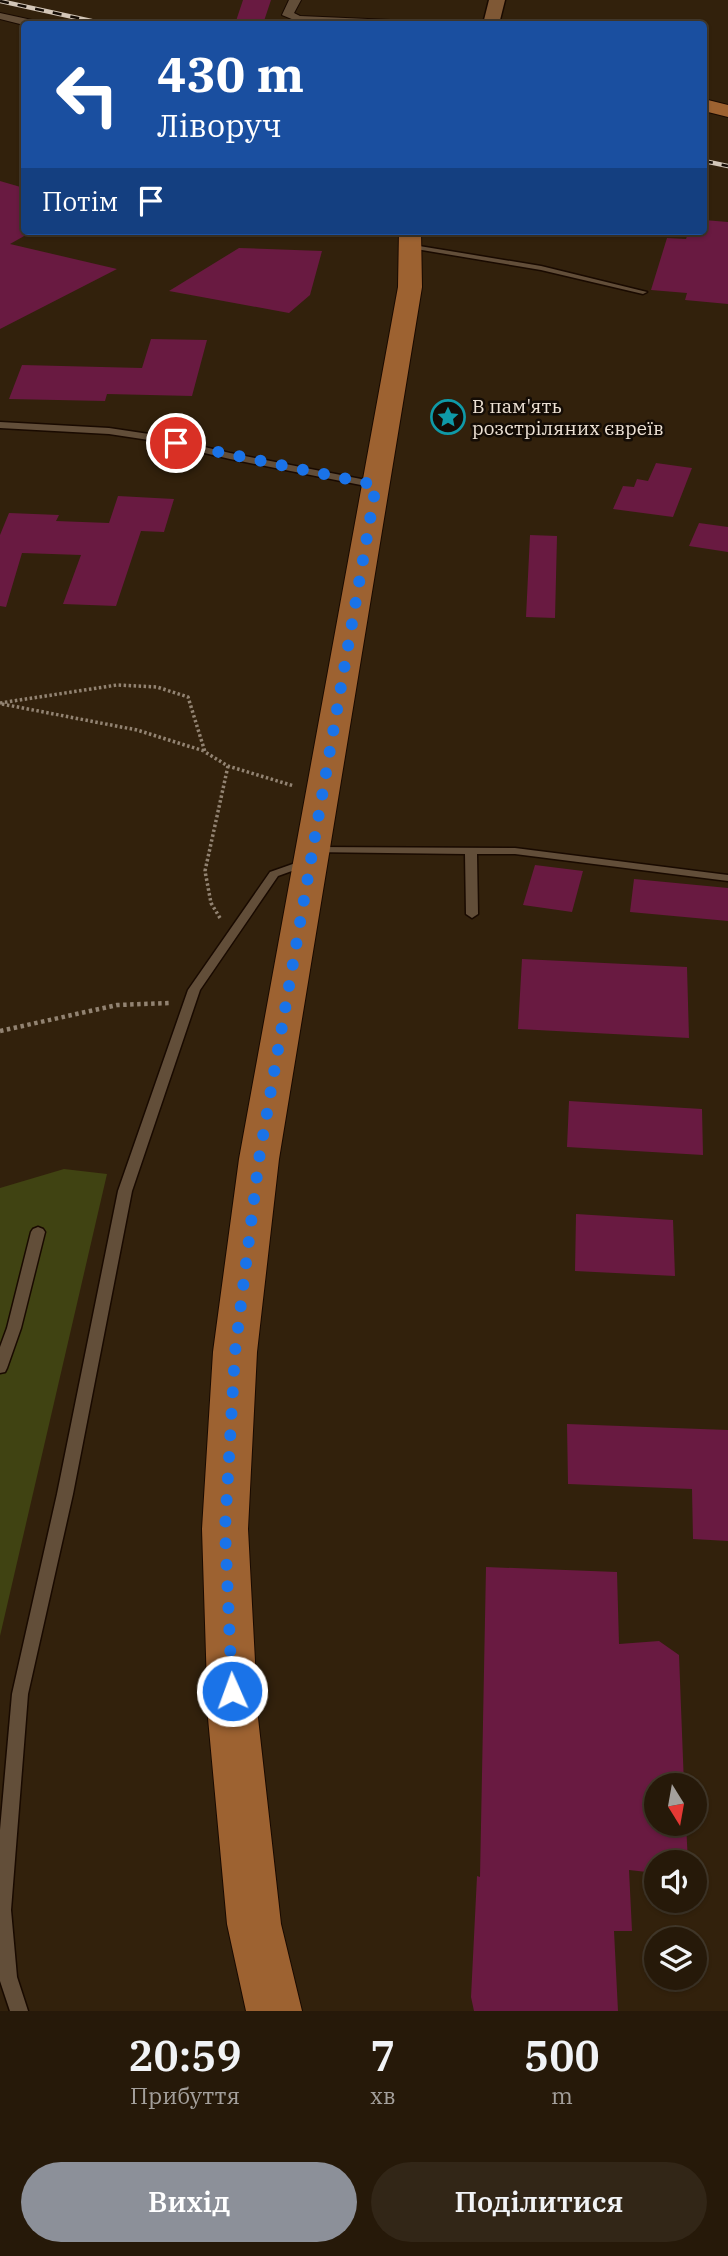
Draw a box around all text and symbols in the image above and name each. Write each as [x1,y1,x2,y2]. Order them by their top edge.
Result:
text: 430 m [157,42,304,105]
icon: left [42,49,133,140]
text: Ліворуч [157,104,282,146]
icon: arrive [132,182,170,220]
text: Потім [42,184,118,218]
place label: В пам'ять розстріляних євреїв [472,394,664,440]
place icon: В пам'ять розстріляних євреїв [429,398,467,436]
pin [146,413,206,473]
icon: arrive [157,424,195,462]
position arrow [195,1654,269,1728]
north arrow [644,1773,707,1836]
map controls [644,1773,707,1990]
button: sound [644,1850,707,1913]
button: layers [644,1927,707,1990]
text: 20:59 [128,2028,242,2083]
text: 7 [370,2028,395,2083]
text: 500 [524,2028,600,2083]
text: Прибуття [130,2080,240,2110]
text: хв [370,2080,396,2110]
text: m [551,2080,573,2110]
button: Вихід [21,2162,357,2242]
button: Поділитися [371,2162,707,2242]

